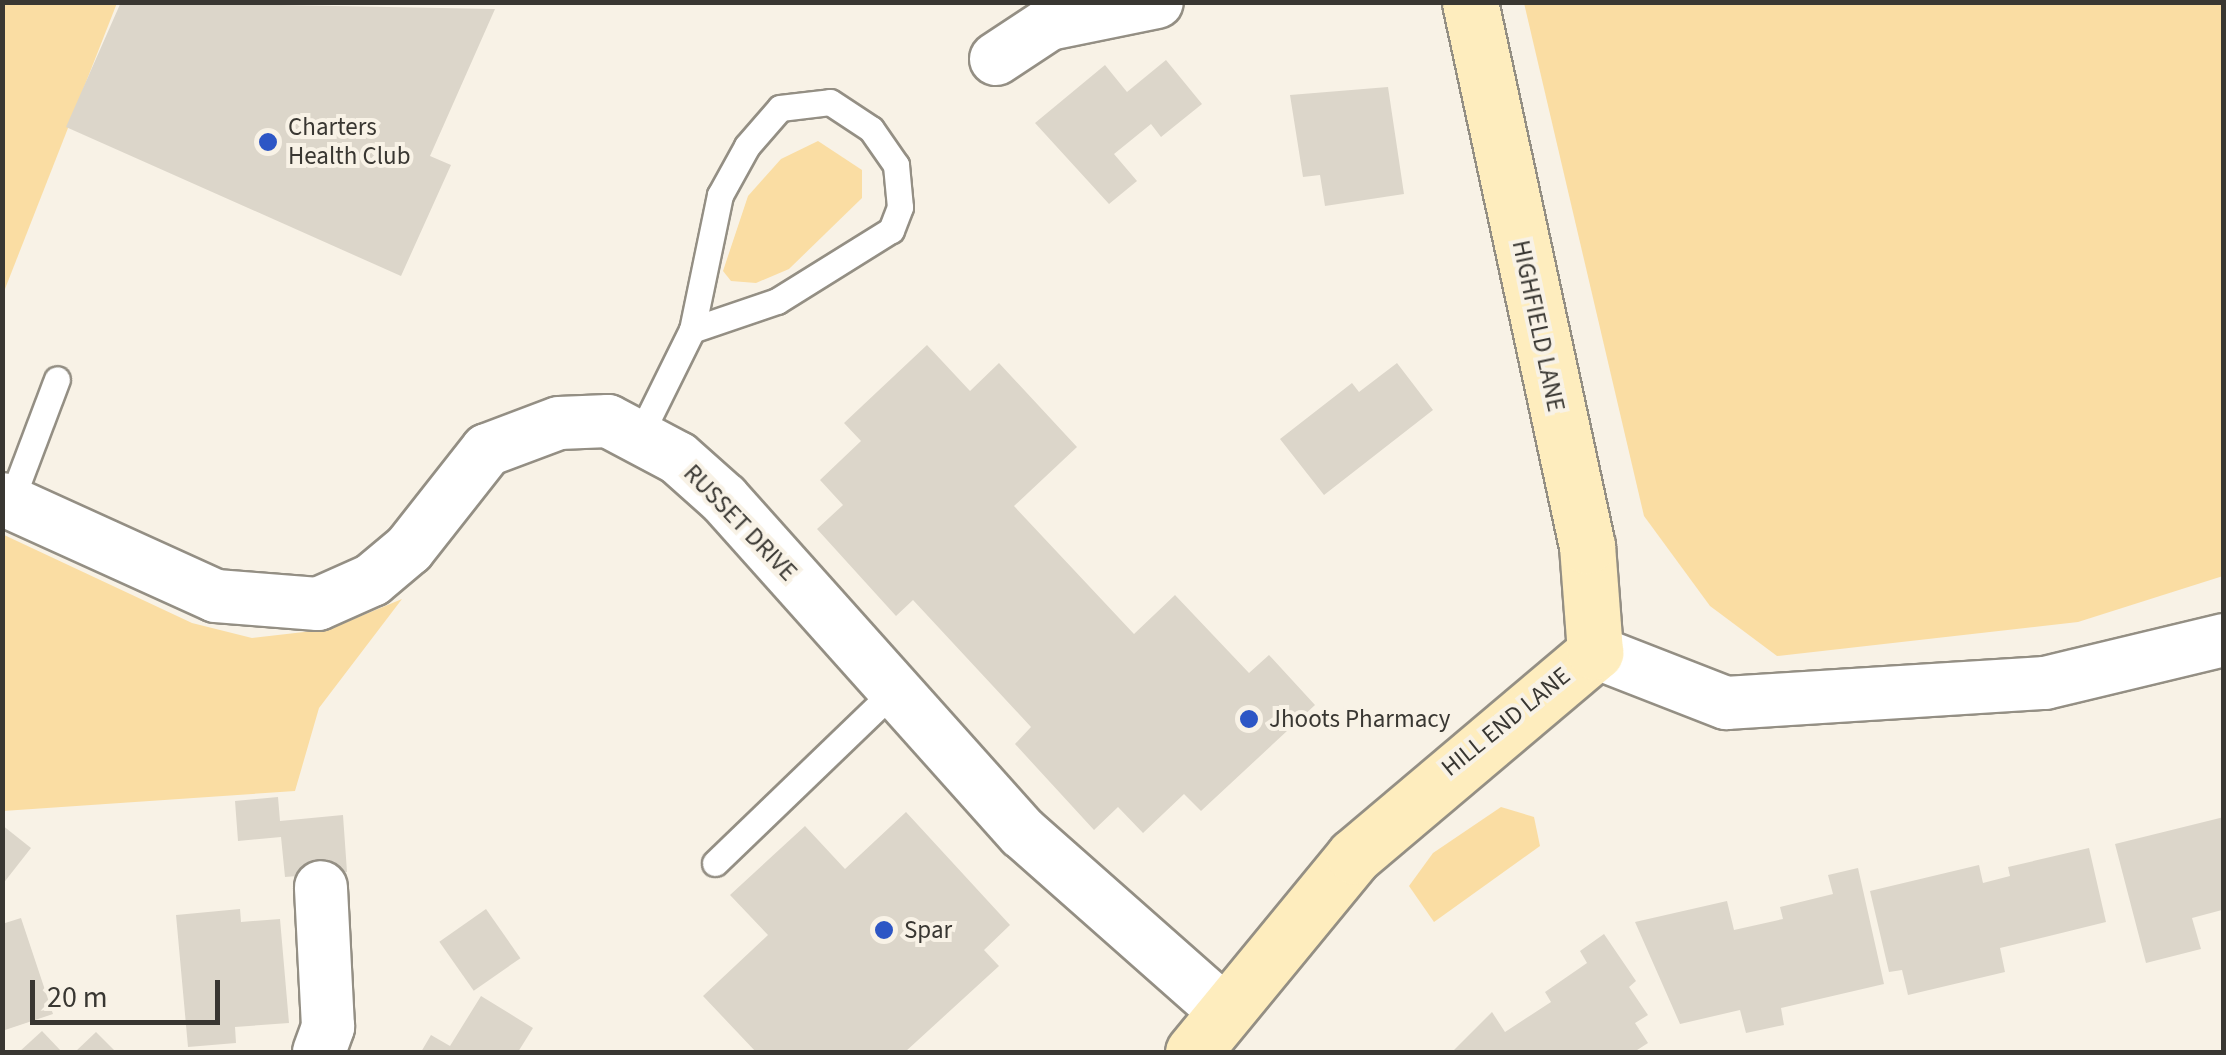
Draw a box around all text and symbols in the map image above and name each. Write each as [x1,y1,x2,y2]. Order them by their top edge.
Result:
place label: Charters Health Club [288,113,410,172]
marker: Charters Health Club [257,131,279,153]
street label: HIGHFIELD LANE [1505,238,1571,414]
street label: RUSSET DRIVE [677,459,803,587]
street label: HILL END LANE [1436,661,1576,783]
place label: Jhoots Pharmacy [1269,704,1450,734]
marker: Jhoots Pharmacy [1238,708,1260,730]
place label: Spar [904,915,952,945]
marker: Spar [873,919,895,941]
scale bar [35,960,225,1022]
text: 20 m [47,976,108,1019]

